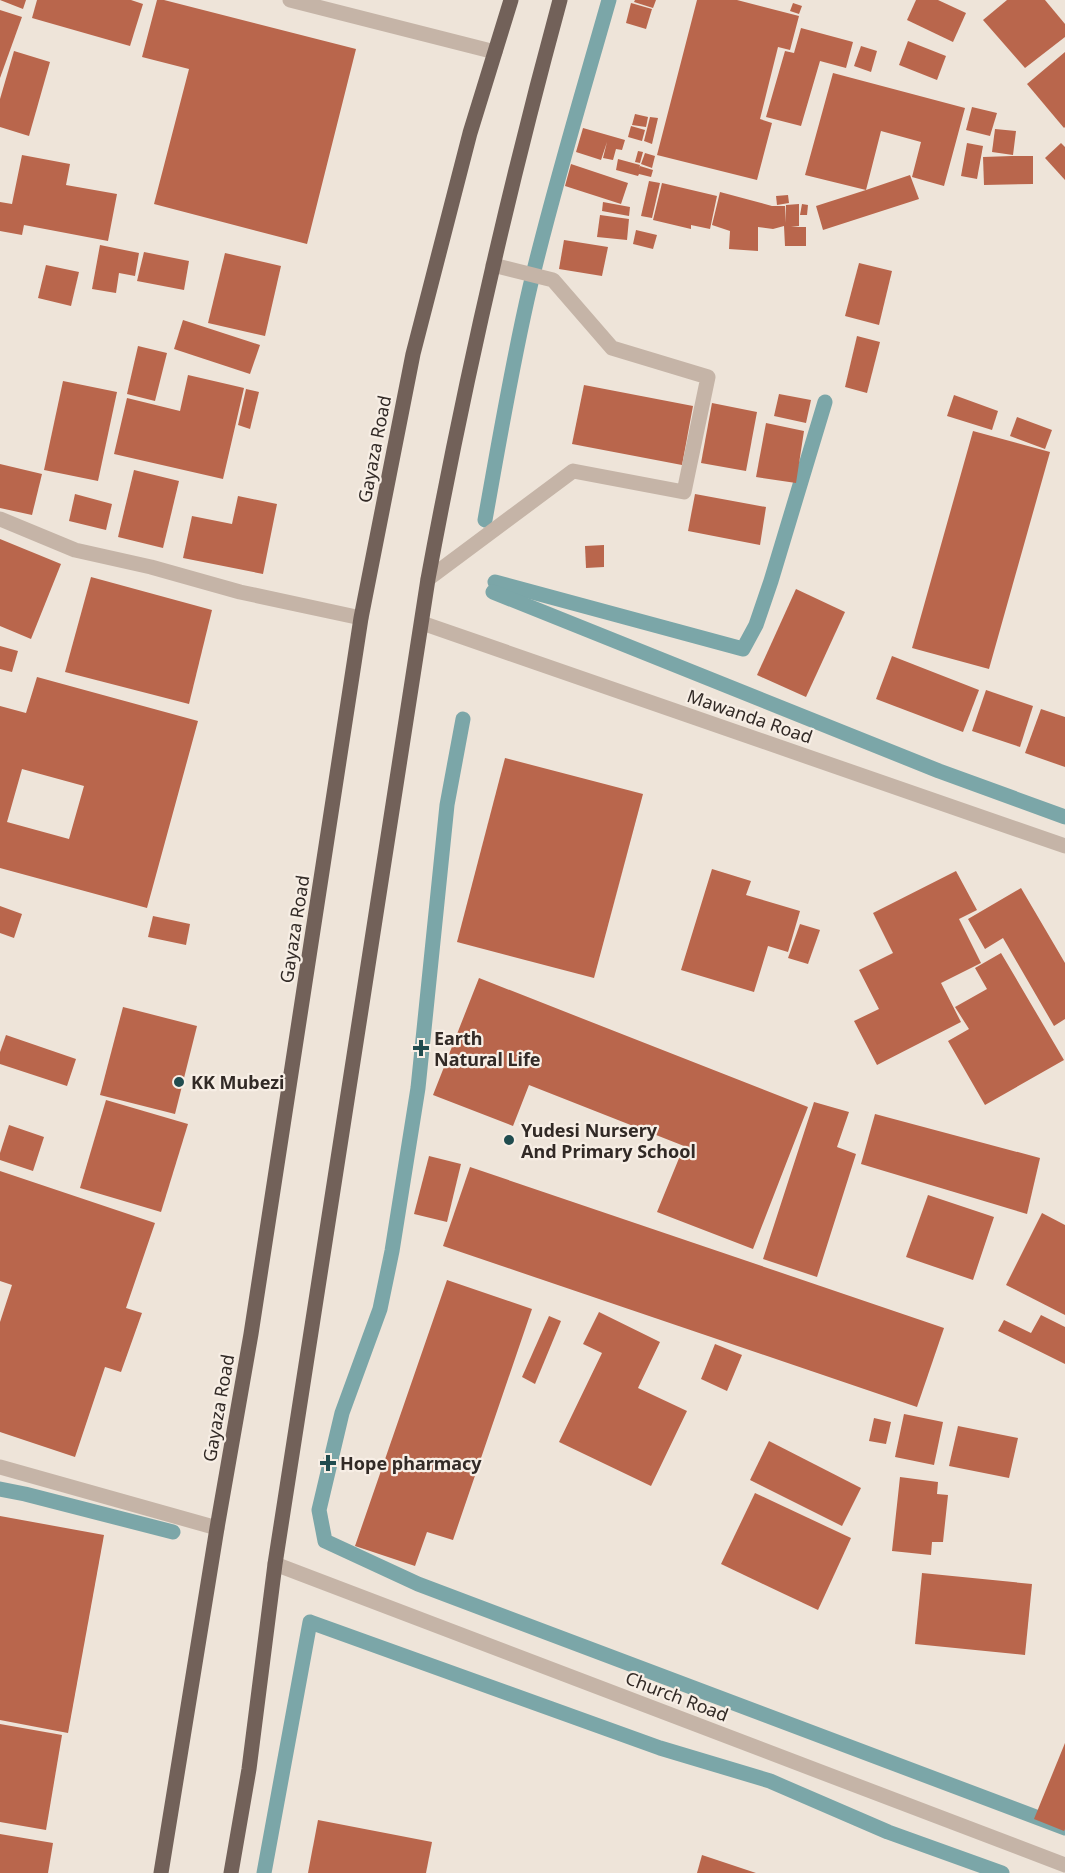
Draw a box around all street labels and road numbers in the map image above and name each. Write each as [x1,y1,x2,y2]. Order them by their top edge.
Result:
street label: Gayaza Road [352,393,396,505]
street label: Mawanda Road [684,683,816,749]
street label: Gayaza Road [274,873,314,985]
street label: Gayaza Road [197,1352,239,1464]
street label: Church Road [622,1665,732,1727]

